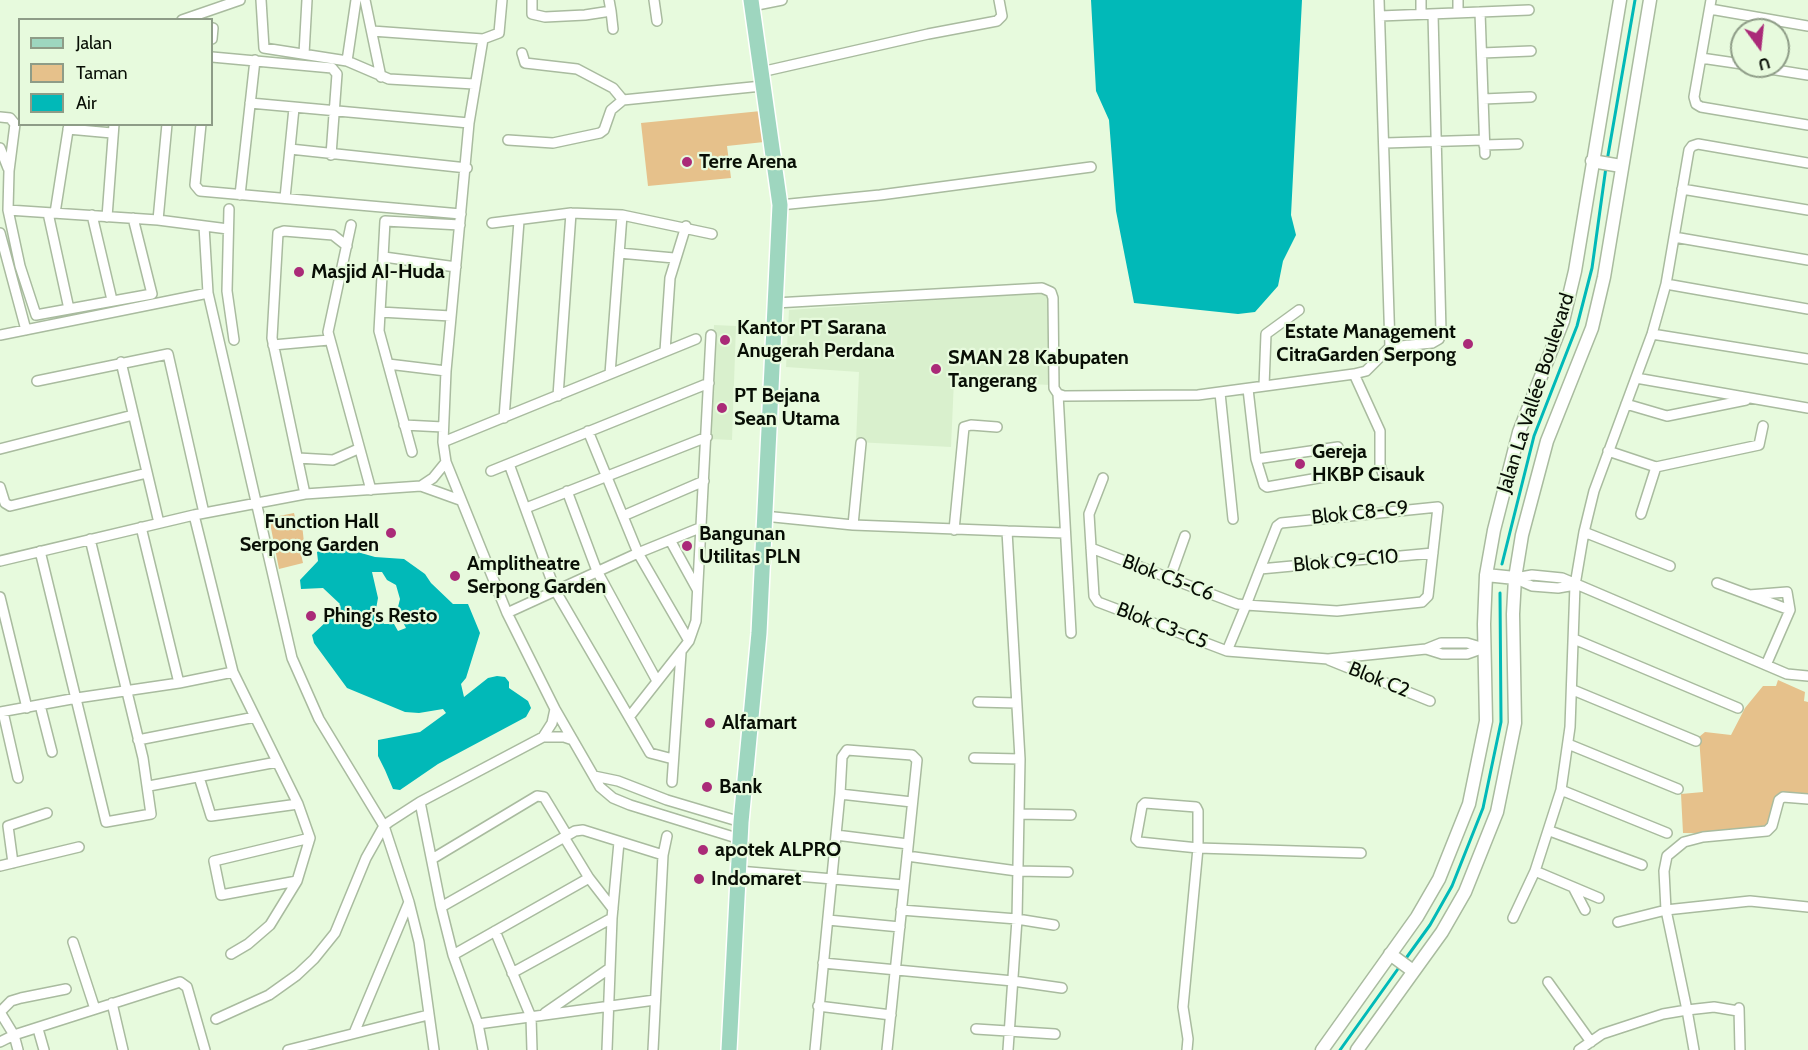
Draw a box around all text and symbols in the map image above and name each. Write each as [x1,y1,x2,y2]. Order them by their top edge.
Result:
legend [18,18,213,126]
north arrow [1730,18,1790,78]
text: Jalan [76,32,112,54]
text: U [1756,53,1772,75]
text: Taman [76,62,128,84]
text: Air [76,92,97,114]
place label: Terre Arena [699,150,797,174]
marker: Terre Arena [680,155,694,169]
place label: Masjid AI-Huda [311,260,445,284]
marker: Masjid AI-Huda [292,265,306,279]
street label: Jalan La Vallée Boulevard [1492,290,1580,496]
place label: Kantor PT Sarana Anugerah Perdana [737,316,894,363]
place label: Estate Management CitraGarden Serpong [1276,320,1456,367]
marker: Kantor PT Sarana Anugerah Perdana [718,333,732,347]
marker: Estate Management CitraGarden Serpong [1461,337,1475,351]
place label: SMAN 28 Kabupaten Tangerang [948,346,1129,393]
marker: SMAN 28 Kabupaten Tangerang [929,362,943,376]
place label: PT Bejana Sean Utama [734,384,840,431]
marker: PT Bejana Sean Utama [715,401,729,415]
place label: Gereja HKBP Cisauk [1312,440,1425,487]
marker: Gereja HKBP Cisauk [1293,457,1307,471]
street label: Blok C8-C9 [1310,496,1410,530]
place label: Function Hall Serpong Garden [240,510,379,557]
place label: Bangunan Utilitas PLN [699,522,801,569]
marker: Function Hall Serpong Garden [384,526,398,540]
marker: Bangunan Utilitas PLN [680,539,694,553]
street label: Blok C9-C10 [1292,544,1400,578]
street label: Blok C5-C6 [1119,550,1217,606]
place label: Amplitheatre Serpong Garden [467,552,606,599]
marker: Amplitheatre Serpong Garden [448,569,462,583]
street label: Blok C3-C5 [1113,598,1211,654]
place label: Phing's Resto [323,604,437,628]
marker: Phing's Resto [304,609,318,623]
street label: Blok C2 [1345,657,1413,703]
place label: Alfamart [722,711,797,735]
marker: Alfamart [703,716,717,730]
place label: Bank [719,775,762,799]
marker: Bank [700,780,714,794]
place label: apotek ALPRO [715,838,841,862]
marker: apotek ALPRO [696,843,710,857]
place label: Indomaret [711,867,801,891]
marker: Indomaret [692,872,706,886]

